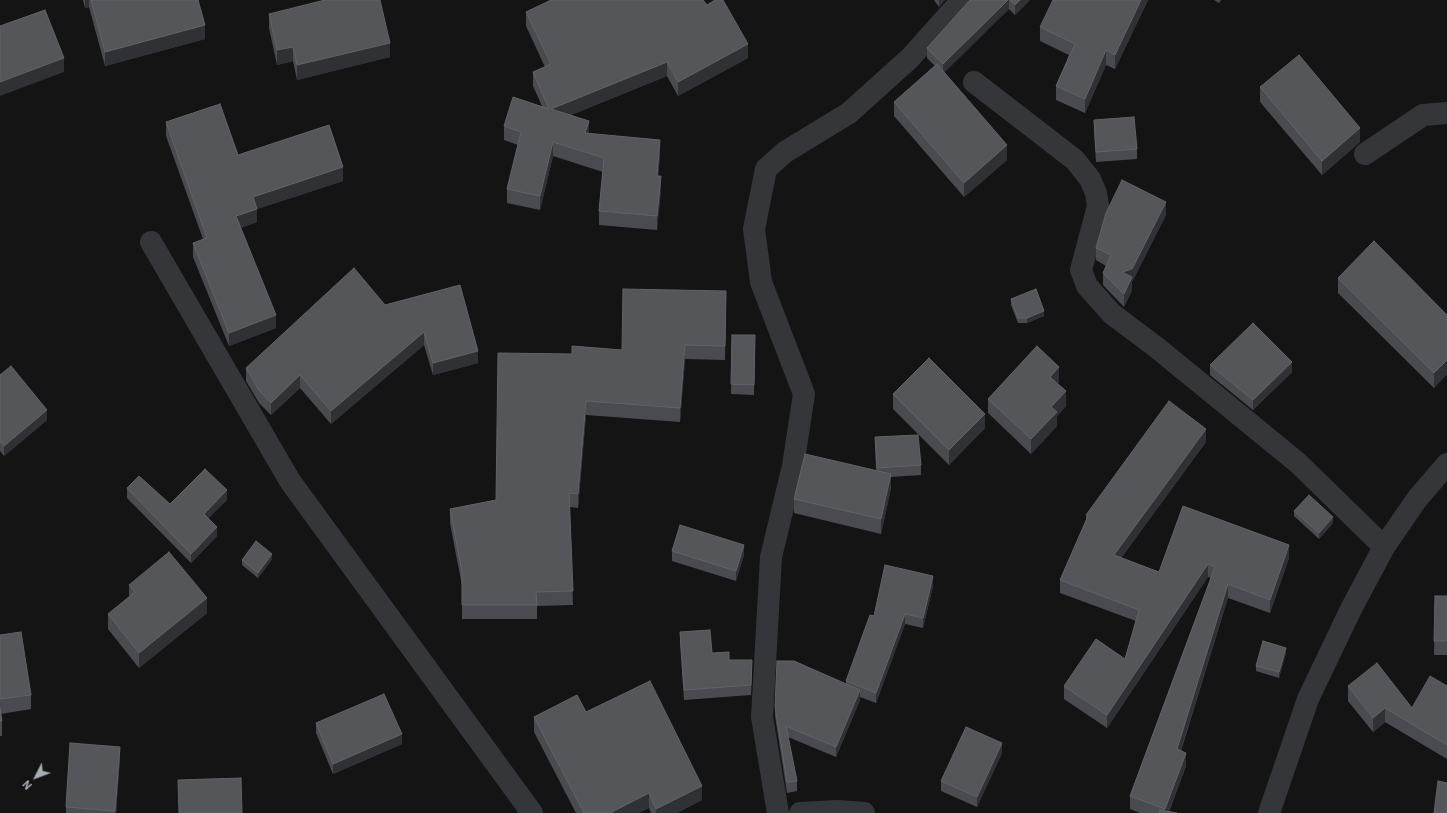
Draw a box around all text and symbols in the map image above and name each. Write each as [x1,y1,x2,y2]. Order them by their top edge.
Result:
north arrow [16,757,56,797]
text: N [19,777,35,793]

